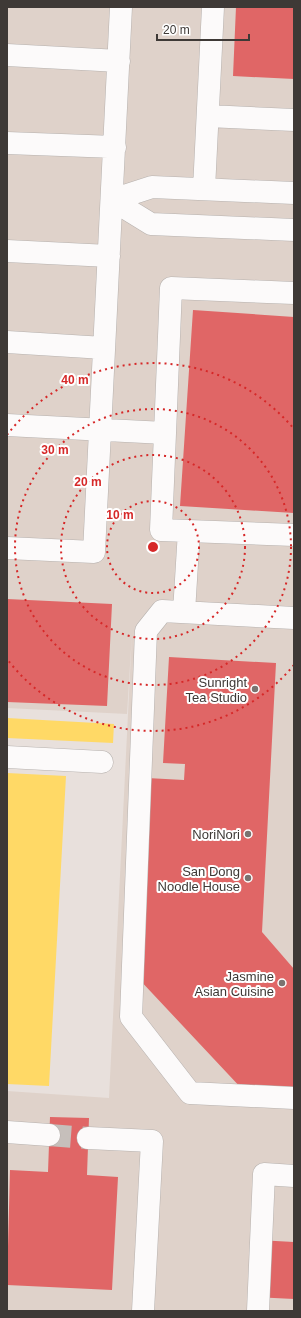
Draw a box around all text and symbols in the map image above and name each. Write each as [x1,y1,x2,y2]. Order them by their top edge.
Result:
scale bar [157,16,249,42]
text: 20 m [163,23,190,37]
text: 40 m [61,373,89,387]
text: 30 m [41,443,69,457]
text: 20 m [74,475,102,489]
text: 10 m [106,508,134,522]
centre of rings [146,540,160,554]
place label: Sunright Tea Studio [186,675,247,705]
marker: Sunright Tea Studio [250,684,260,694]
place label: NoriNori [192,827,240,842]
marker: NoriNori [243,829,253,839]
place label: San Dong Noodle House [158,864,240,894]
marker: San Dong Noodle House [243,873,253,883]
place label: Jasmine Asian Cuisine [195,969,274,999]
marker: Jasmine Asian Cuisine [277,978,287,988]

